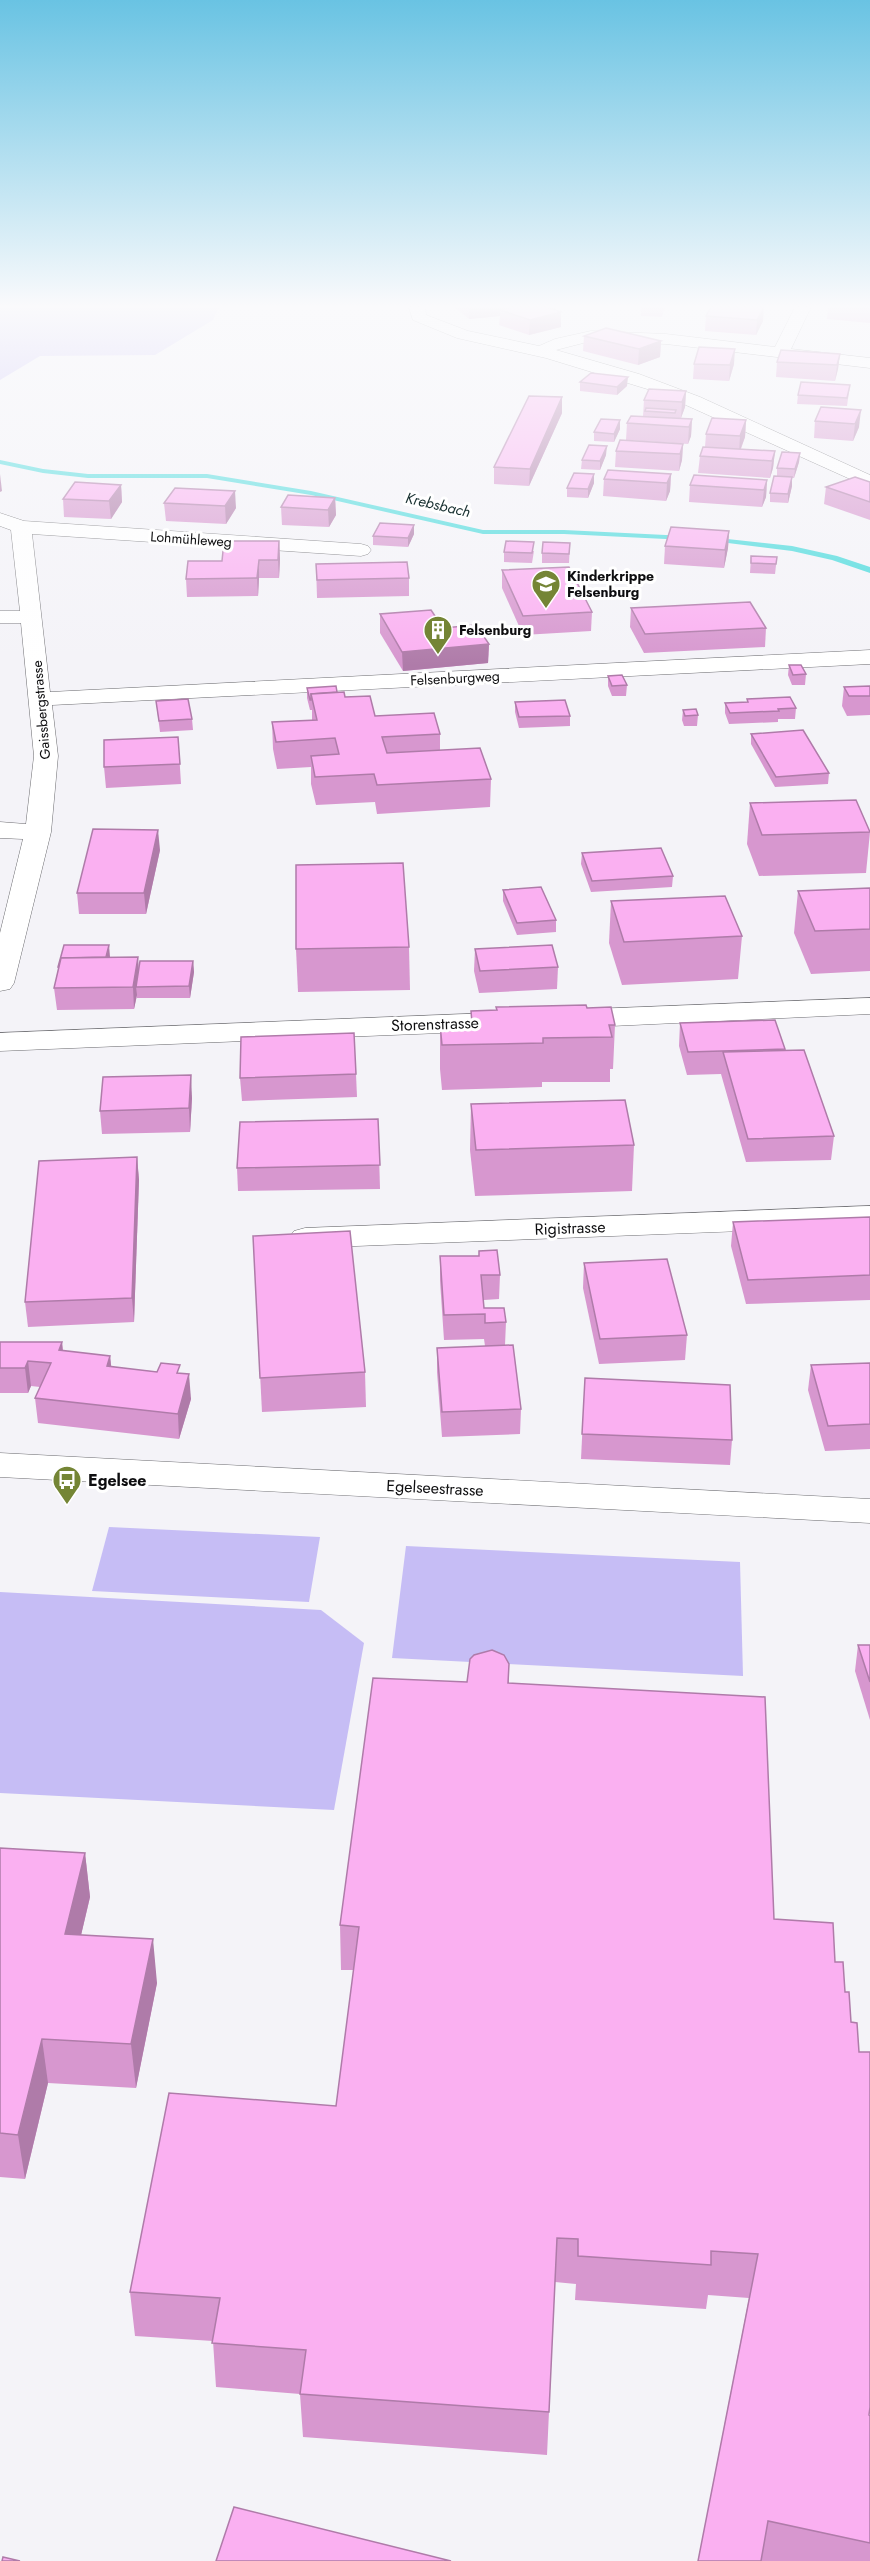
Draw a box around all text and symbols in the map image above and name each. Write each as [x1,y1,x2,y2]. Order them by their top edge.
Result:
water label: Krebsbach [403,487,473,523]
street label: Lohmühleweg [150,526,232,552]
place label: Kinderkrippe Felsenburg [567,566,654,602]
school or university icon: Kinderkrippe Felsenburg [530,568,562,610]
building icon: Felsenburg [422,614,454,656]
place label: Felsenburg [459,620,531,640]
street label: Gaissbergstrasse [27,660,55,760]
street label: Felsenburgweg [410,666,500,690]
street label: Storenstrasse [391,1011,479,1037]
street label: Rigistrasse [534,1215,606,1241]
bus stop icon: Egelsee [51,1464,83,1506]
place label: Egelsee [88,1469,147,1492]
street label: Egelseestrasse [386,1474,484,1502]

